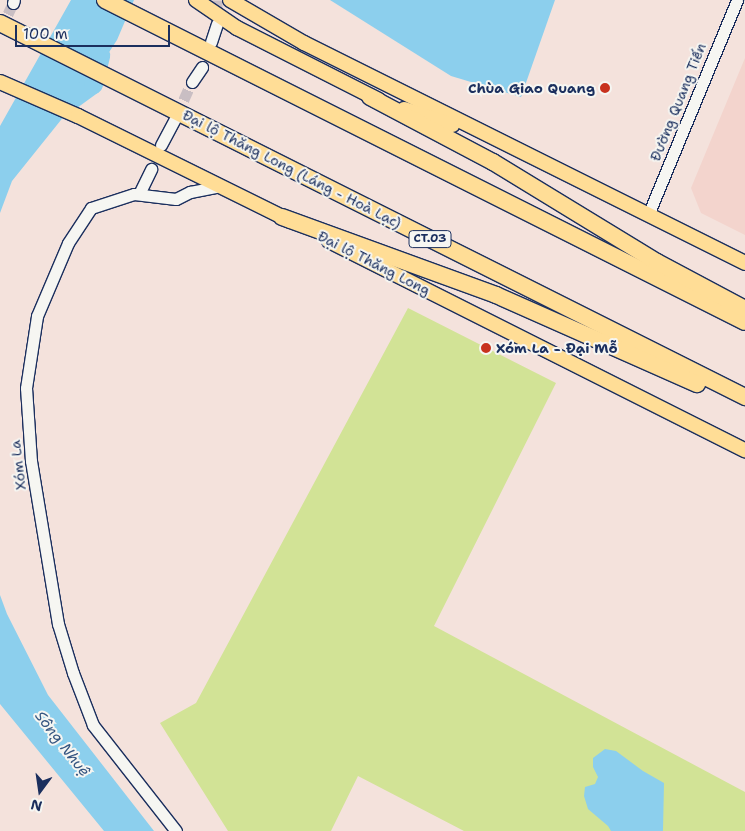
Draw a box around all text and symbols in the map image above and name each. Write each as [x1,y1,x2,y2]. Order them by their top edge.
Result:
scale bar [18,15,172,47]
text: 100 m [23,24,68,44]
street label: Đường Quang Tiến [647,40,709,164]
place label: Chùa Giao Quang [468,80,595,96]
marker: Chùa Giao Quang [599,82,611,94]
street label: Đại lộ Thăng Long (Láng - Hoà Lạc) [180,106,404,232]
street label: Đại lộ Thăng Long [315,227,433,299]
road number: CT.03 [408,230,452,248]
place label: Xóm La - Đại Mỗ [496,340,618,356]
marker: Xóm La - Đại Mỗ [480,342,492,354]
street label: Xóm La [7,439,29,491]
water label: Sông Nhuệ [31,708,93,780]
north arrow [15,766,65,816]
text: N [29,795,44,816]

